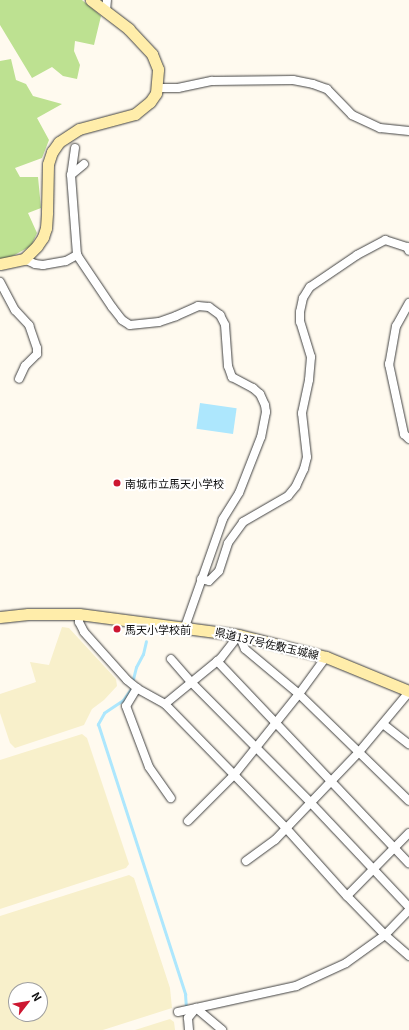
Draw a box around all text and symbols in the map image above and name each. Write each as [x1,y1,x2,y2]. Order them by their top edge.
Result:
place label: 南城市立馬天小学校 [125,476,224,490]
marker: 南城市立馬天小学校 [112,478,122,488]
place label: 馬天小学校前 [125,622,191,636]
marker: 馬天小学校前 [112,624,122,634]
street label: 県道137号佐敷玉城線 [214,625,320,661]
north arrow [8,982,48,1022]
text: N [28,989,46,1004]

